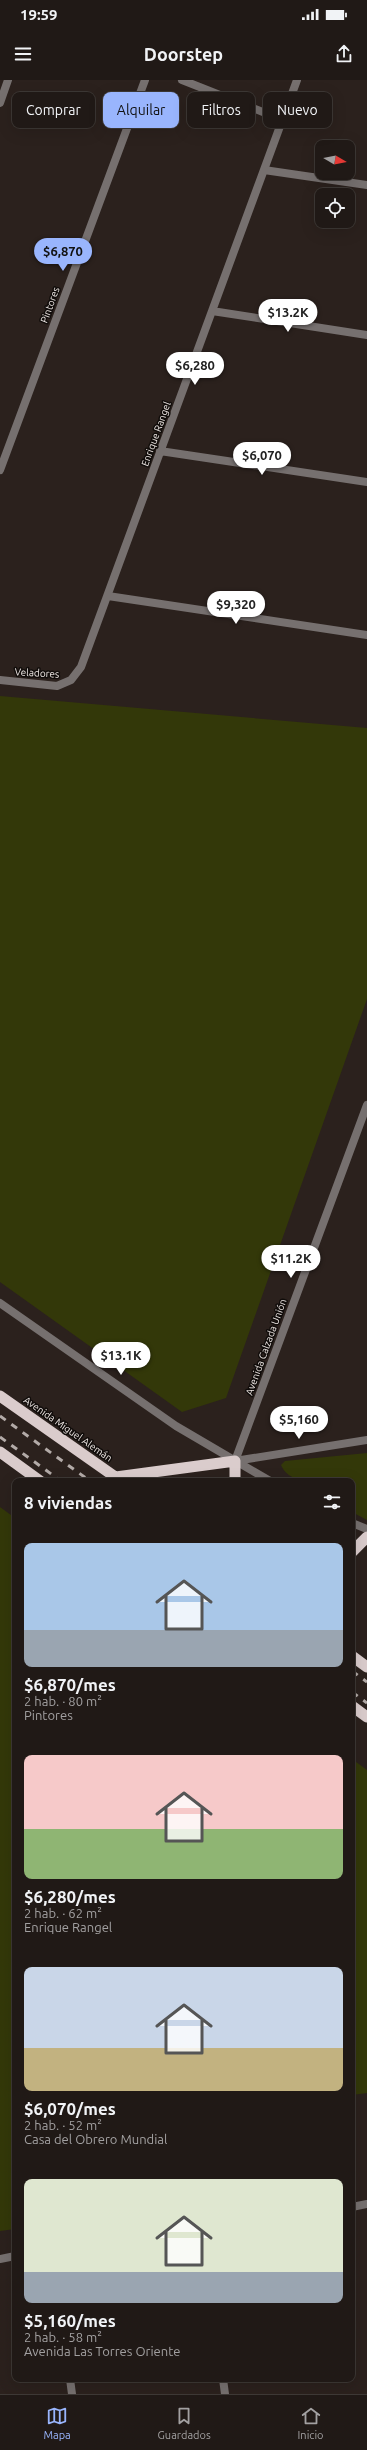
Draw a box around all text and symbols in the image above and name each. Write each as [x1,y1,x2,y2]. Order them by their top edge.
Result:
text: 19:59 [20,6,58,23]
icon: menu [12,43,34,65]
icon: share [333,43,355,65]
text: Doorstep [144,44,223,64]
chip: Comprar [12,92,95,128]
chip: Alquilar [103,92,179,128]
chip: Filtros [187,92,255,128]
chip: Nuevo [263,92,332,128]
north arrow [315,140,355,180]
map controls [315,140,355,228]
button: locate [315,188,355,228]
pin: $6,870 [30,238,96,272]
text: $6,870 [43,244,83,258]
street label: Pintores [38,285,62,325]
pin: $13.2K [255,299,321,333]
text: $13.2K [267,305,309,319]
pin: $6,280 [162,352,228,386]
text: $6,280 [175,358,215,372]
street label: Enrique Rangel [139,400,173,468]
pin: $6,070 [229,442,295,476]
text: $6,070 [242,448,282,462]
pin: $9,320 [203,591,269,625]
text: $9,320 [216,597,256,611]
street label: Veladores [14,666,60,680]
pin: $11.2K [258,1245,324,1279]
text: $11.2K [270,1251,312,1265]
street label: Avenida Calzada Unión [243,1297,289,1397]
pin: $13.1K [88,1342,154,1376]
text: $13.1K [100,1348,142,1362]
street label: Avenida Miguel Alemán [22,1394,114,1464]
pin: $5,160 [266,1406,332,1440]
text: $5,160 [279,1412,319,1426]
icon: filters [321,1491,343,1513]
text: 8 viviendas [24,1493,112,1512]
icon: home [148,1569,220,1641]
text: $6,870/mes [24,1675,116,1694]
text: 2 hab. · 80 m² [24,1694,102,1708]
text: Pintores [24,1708,73,1722]
icon: home [148,1781,220,1853]
text: $6,280/mes [24,1887,116,1906]
text: 2 hab. · 62 m² [24,1906,102,1920]
text: Enrique Rangel [24,1920,112,1934]
icon: home [148,1993,220,2065]
text: $6,070/mes [24,2099,116,2118]
text: 2 hab. · 52 m² [24,2118,102,2132]
text: Casa del Obrero Mundial [24,2132,167,2146]
icon: home [148,2205,220,2277]
text: $5,160/mes [24,2311,116,2330]
text: 2 hab. · 58 m² [24,2330,102,2344]
text: Avenida Las Torres Oriente [24,2344,180,2358]
tab: Mapa [43,2405,71,2441]
tab: Guardados [158,2405,211,2441]
tab: Inicio [298,2405,324,2441]

